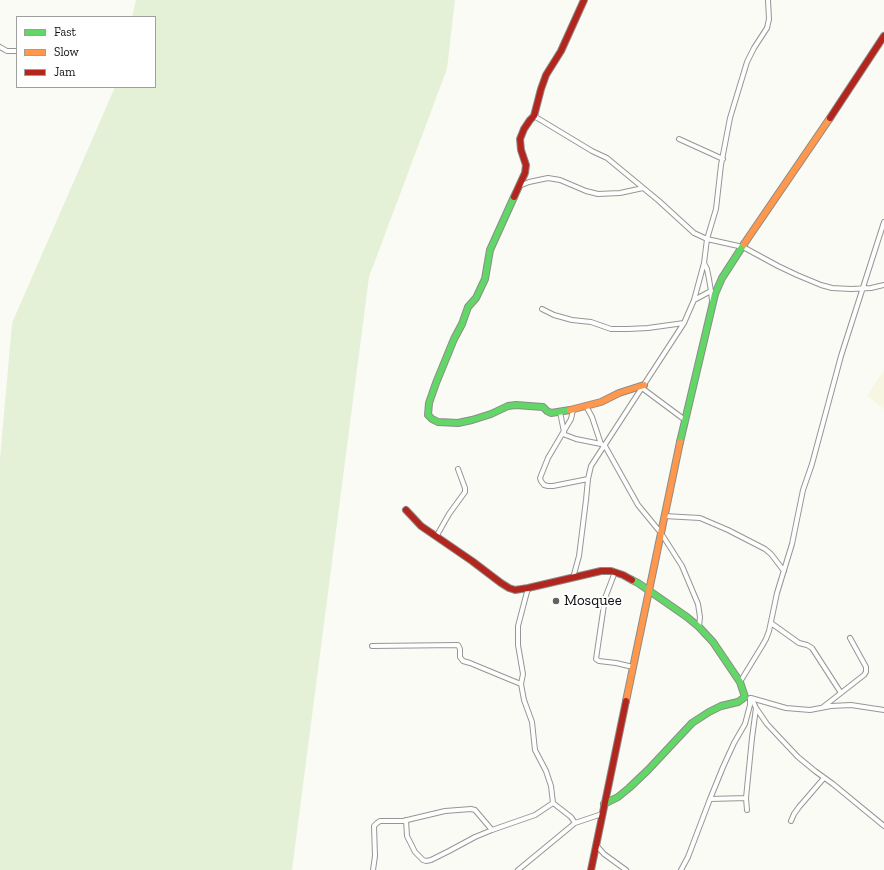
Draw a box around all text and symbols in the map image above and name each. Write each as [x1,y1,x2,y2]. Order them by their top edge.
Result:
legend [16,16,156,88]
text: Fast [54,25,76,39]
text: Slow [54,45,79,59]
text: Jam [54,65,75,79]
place label: Mosquee [564,592,622,610]
marker: Mosquee [551,596,561,606]

